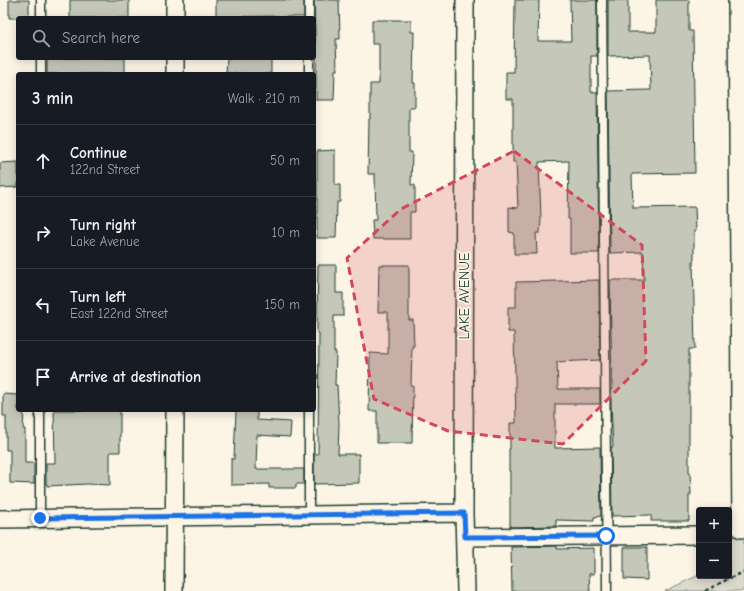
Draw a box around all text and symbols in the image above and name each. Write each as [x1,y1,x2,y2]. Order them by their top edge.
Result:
search box [16,16,316,60]
icon: search [30,27,52,49]
text: Search here [62,29,140,47]
text: 3 min [32,89,73,108]
text: Walk · 210 m [228,91,300,106]
text: Continue [70,144,127,162]
icon: ahead [32,150,54,172]
text: 50 m [270,153,300,168]
text: 122nd Street [70,162,140,177]
text: Turn right [70,216,136,234]
icon: right [32,222,54,244]
text: 10 m [272,225,300,240]
text: Lake Avenue [70,234,139,249]
street label: LAKE AVENUE [456,253,473,339]
text: Turn left [70,288,126,306]
icon: left [32,294,54,316]
text: 150 m [265,297,300,312]
text: East 122nd Street [70,306,168,321]
icon: arrive [32,366,54,388]
text: Arrive at destination [70,368,201,386]
map controls [696,507,732,579]
button: + [696,507,732,543]
route end [31,509,49,527]
route start [597,527,615,545]
button: − [696,543,732,579]

